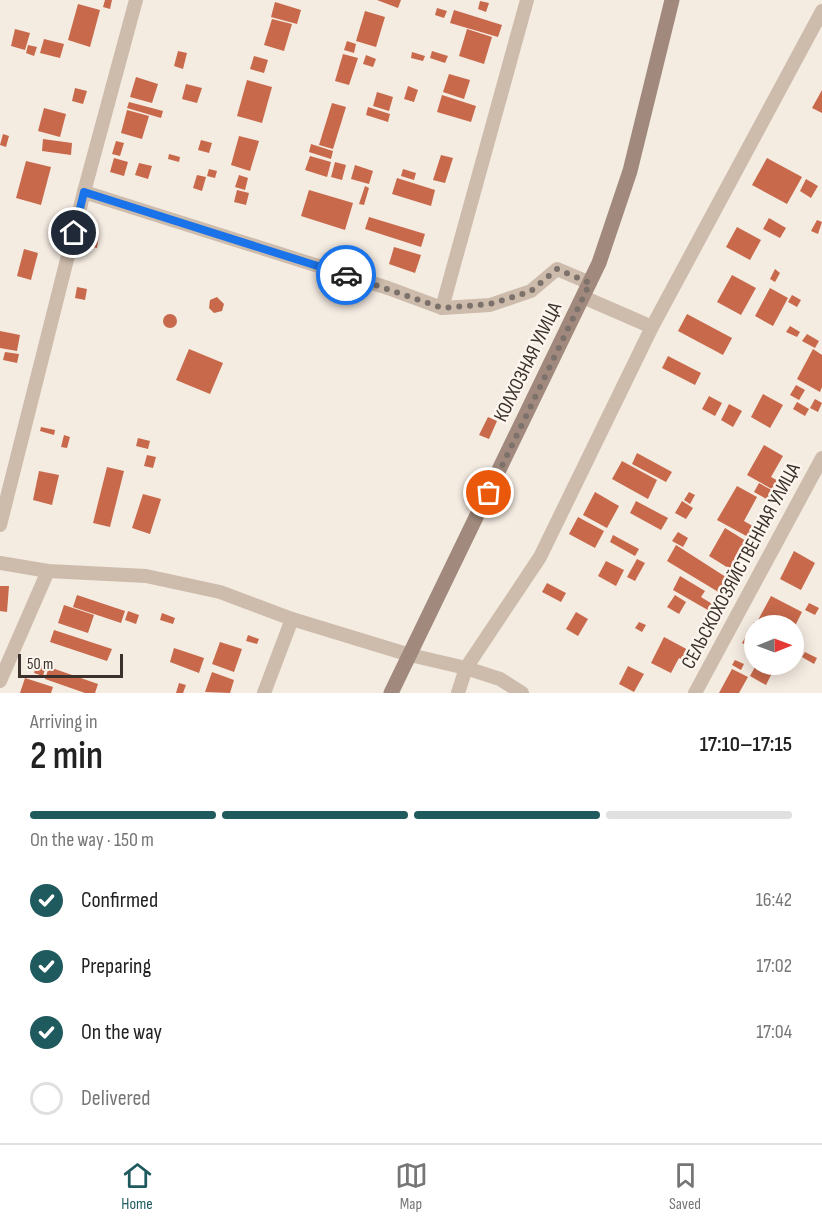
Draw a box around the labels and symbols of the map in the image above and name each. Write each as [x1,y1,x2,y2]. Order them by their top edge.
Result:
pin [48,207,99,258]
courier [316,245,376,305]
street label: КОЛХОЗНАЯ УЛИЦА [489,298,567,426]
street label: СЕЛЬСКОХОЗЯЙСТВЕННАЯ УЛИЦА [676,459,806,673]
pin [463,467,514,518]
north arrow [744,615,804,675]
scale bar [18,651,123,678]

